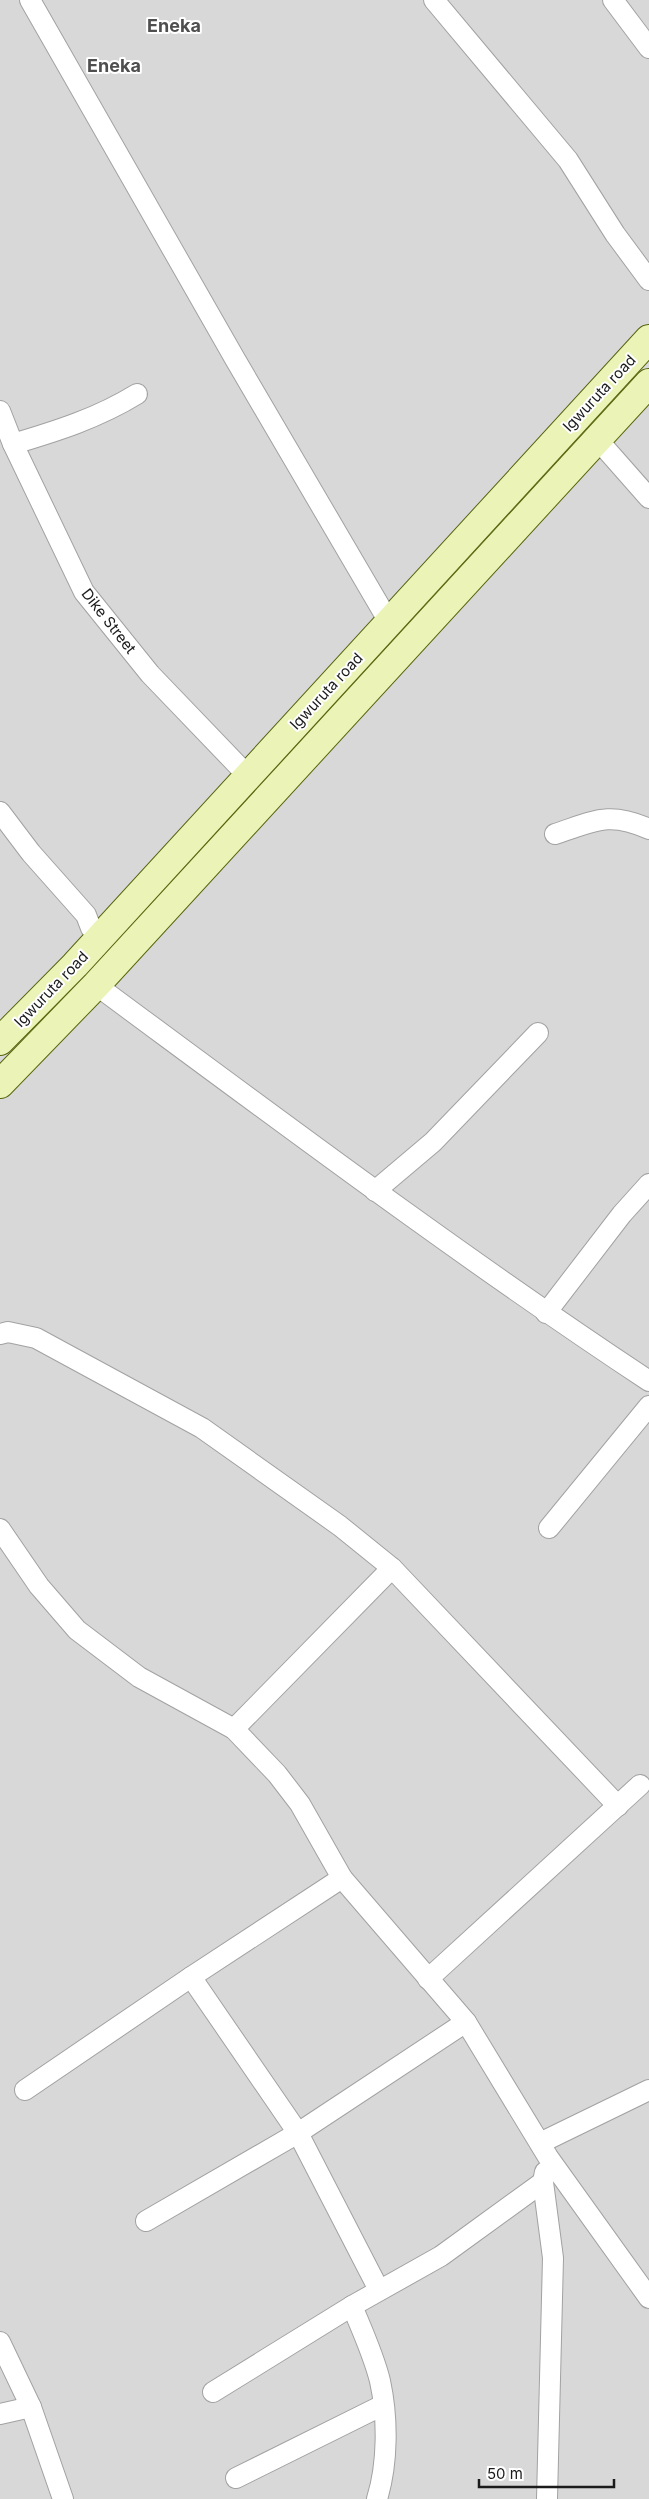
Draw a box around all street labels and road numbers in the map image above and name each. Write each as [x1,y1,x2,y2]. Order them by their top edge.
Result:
street label: Igwuruta road [558,350,640,436]
street label: Dike Street [78,585,140,658]
street label: Igwuruta road [285,648,367,734]
street label: Igwuruta road [10,947,92,1031]

